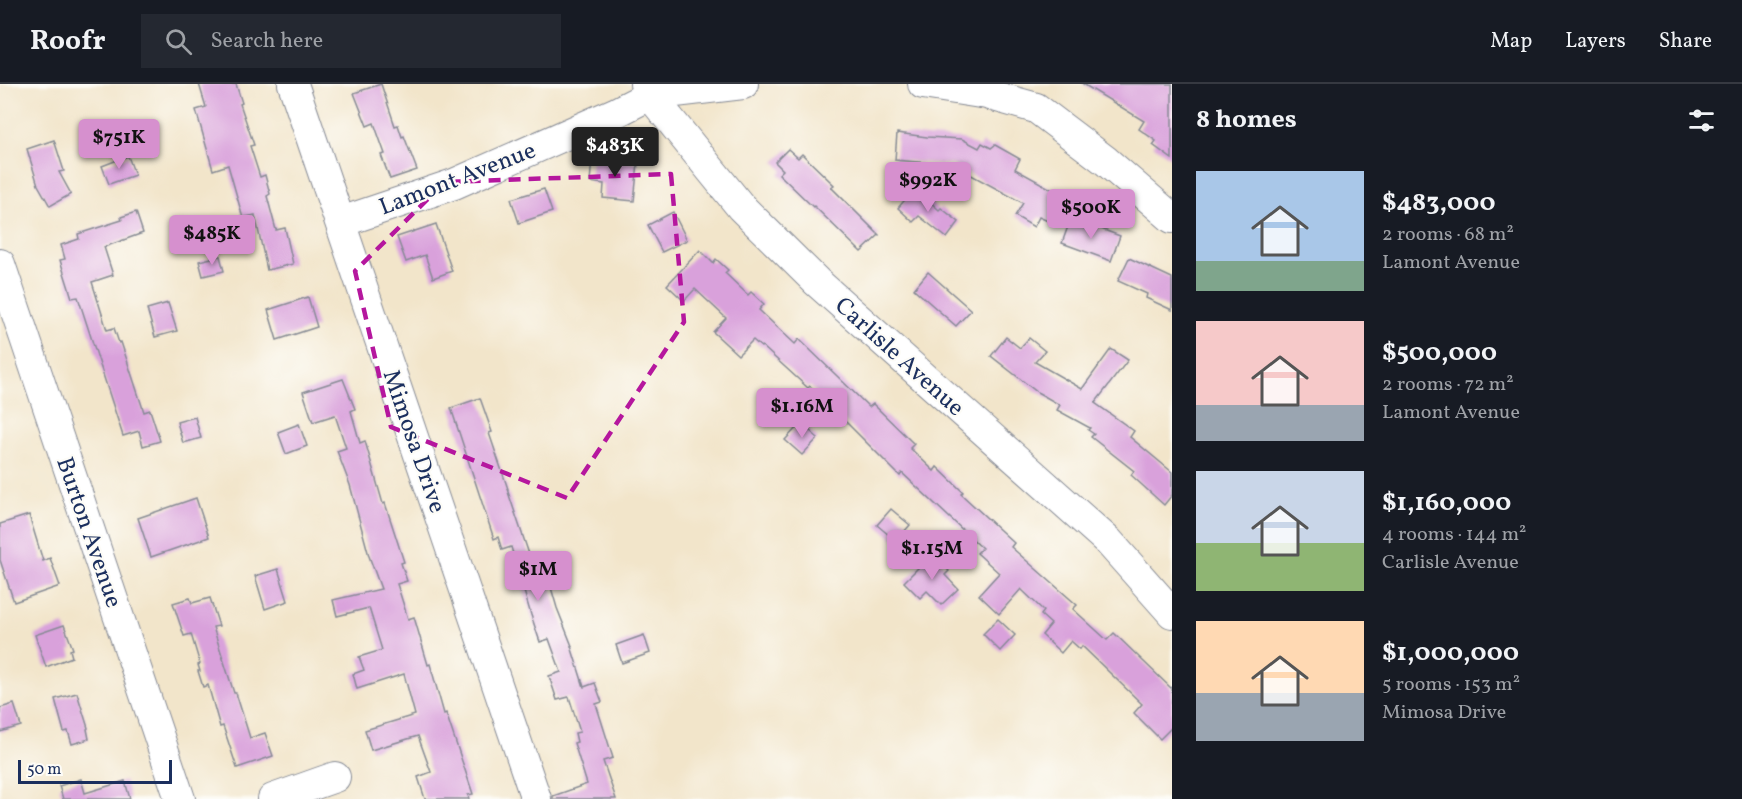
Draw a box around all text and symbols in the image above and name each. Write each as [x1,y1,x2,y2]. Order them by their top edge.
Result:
search box [141,14,561,68]
text: Roofr [30,22,105,61]
icon: search [162,25,195,58]
text: Search here [210,26,323,57]
text: Map [1490,27,1532,56]
text: Layers [1565,27,1626,56]
text: Share [1659,27,1712,56]
text: 8 homes [1196,102,1297,138]
icon: filters [1685,104,1718,137]
pin: $751K [77,119,161,170]
text: $751K [93,124,145,152]
pin: $483K [573,127,657,178]
text: $483K [586,132,644,160]
street label: Lamont Avenue [374,134,541,225]
pin: $992K [886,162,970,213]
text: $992K [899,167,957,195]
text: $483,000 [1382,185,1496,221]
pin: $500K [1049,189,1133,240]
text: $500K [1061,194,1121,222]
icon: home [1244,195,1316,267]
pin: $485K [170,215,254,266]
text: $485K [183,220,241,248]
text: 2 rooms · 68 m² [1382,221,1514,249]
text: Lamont Avenue [1382,249,1520,277]
street label: Carlisle Avenue [826,290,971,425]
text: $500,000 [1382,335,1497,371]
icon: home [1244,345,1316,417]
street label: Mimosa Drive [373,366,453,518]
text: 2 rooms · 72 m² [1382,371,1514,399]
pin: $1.16M [753,388,851,439]
text: $1.16M [770,393,834,421]
text: Lamont Avenue [1382,399,1520,427]
street label: Burton Avenue [46,453,130,612]
text: $1,160,000 [1382,485,1511,521]
icon: home [1244,495,1316,567]
text: 4 rooms · 144 m² [1382,521,1527,549]
pin: $1.15M [883,530,981,581]
text: $1.15M [901,535,963,563]
text: Carlisle Avenue [1382,549,1519,577]
pin: $1M [509,551,567,602]
text: $1M [519,556,557,584]
text: $1,000,000 [1382,635,1519,671]
icon: home [1244,645,1316,717]
text: 5 rooms · 153 m² [1382,671,1520,699]
text: Mimosa Drive [1382,699,1506,727]
scale bar [18,757,172,784]
text: 50 m [27,759,61,781]

